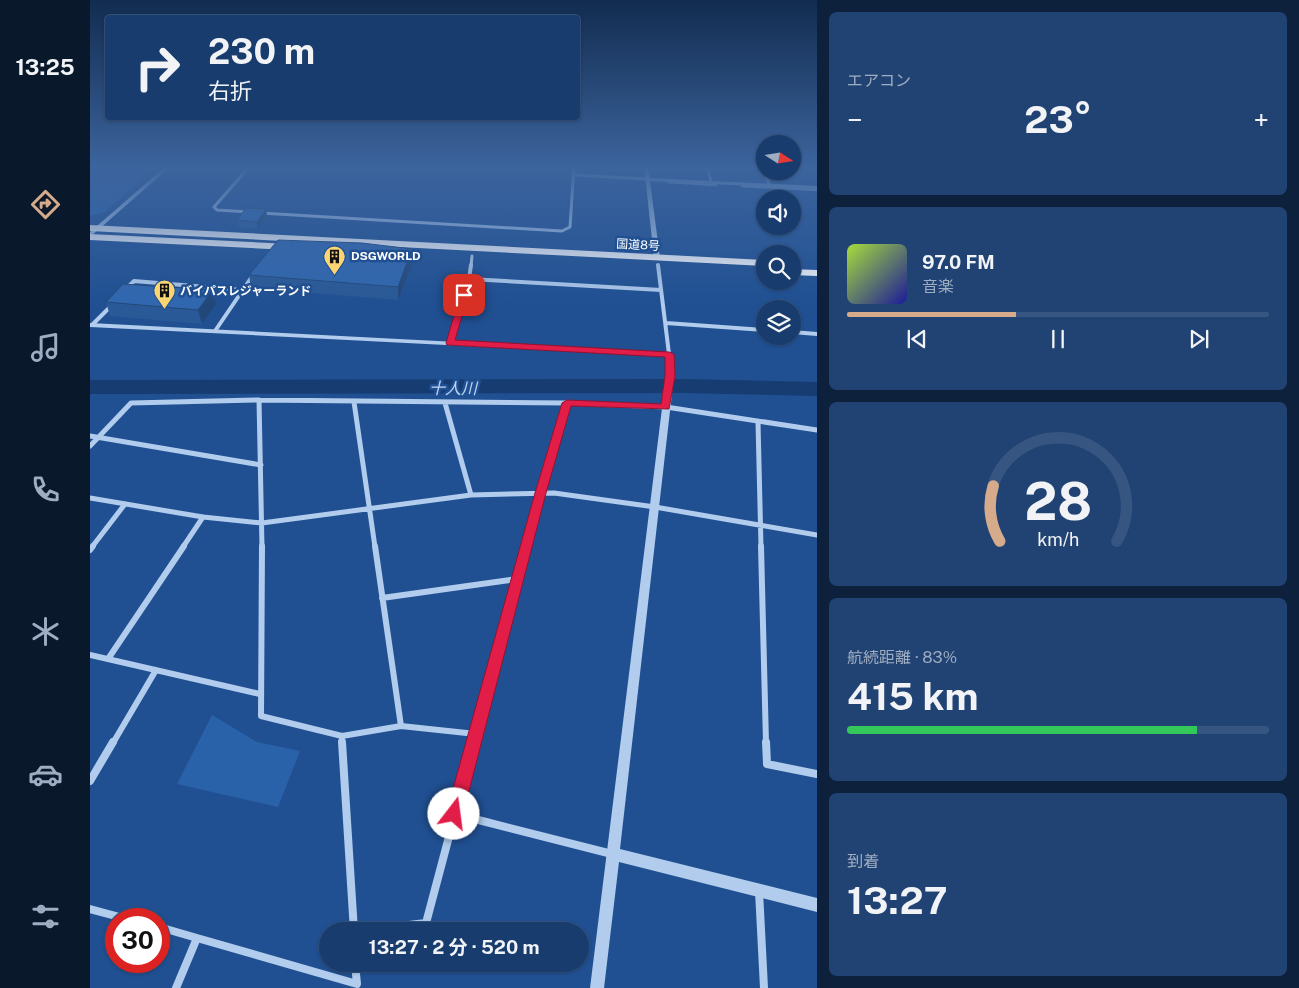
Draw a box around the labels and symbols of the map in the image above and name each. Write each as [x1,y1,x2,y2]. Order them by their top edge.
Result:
north arrow [756,135,801,180]
street label: 国道8号 [616,237,660,253]
building icon: DSGWORLD [323,244,347,275]
place label: DSGWORLD [351,249,421,263]
pin [443,274,485,316]
building icon: バイパスレジャーランド [152,279,176,310]
place label: バイパスレジャーランド [180,284,311,298]
water label: 十人川 [429,379,479,398]
position arrow [427,787,479,839]
speed limit sign: 30 [105,908,170,973]

